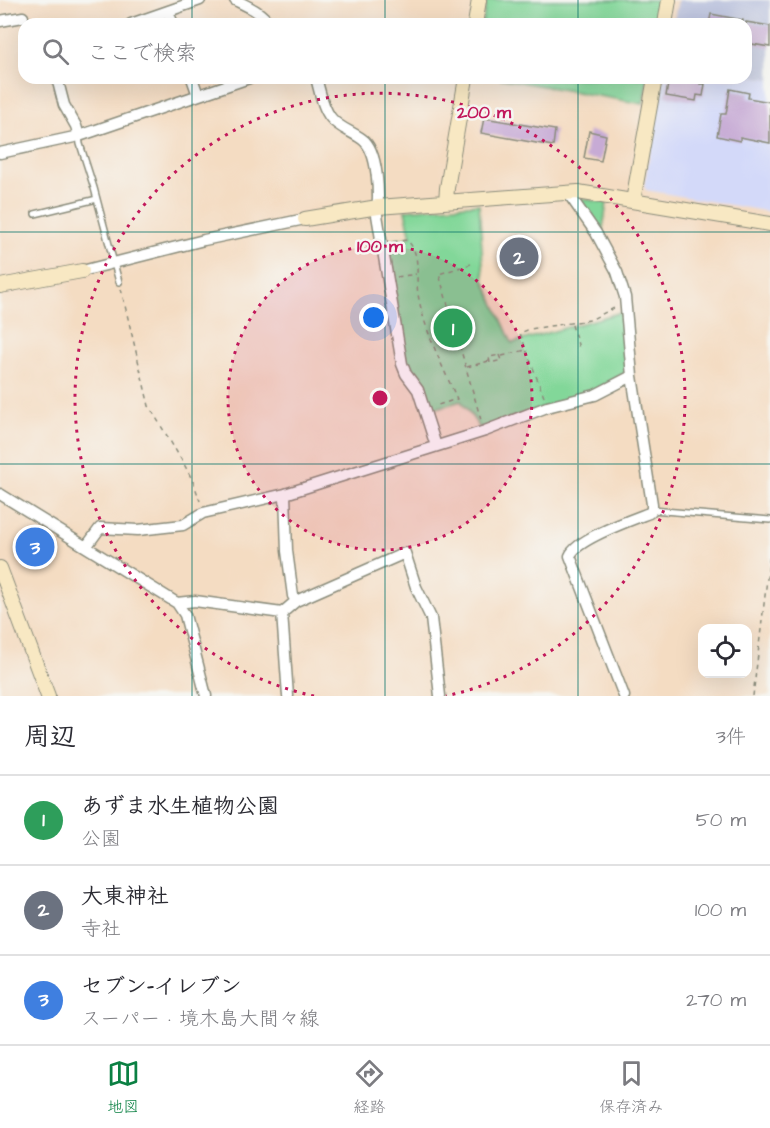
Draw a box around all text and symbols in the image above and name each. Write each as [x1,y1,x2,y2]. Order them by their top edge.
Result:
search box [18,18,752,84]
icon: search [39,35,72,68]
text: ここで検索 [87,38,197,69]
text: 200 m [456,100,512,125]
text: 100 m [357,234,404,259]
pin: 2 [500,234,538,280]
your location [359,303,388,332]
pin: 1 [434,306,472,350]
centre of rings [370,388,390,408]
pin: 3 [15,524,54,570]
map controls [698,624,752,678]
button: locate [698,624,752,678]
text: 周辺 [24,719,76,755]
text: 3件 [716,723,746,751]
text: あずま水生植物公園 [81,791,279,822]
text: 1 [42,806,45,834]
text: 50 m [696,806,746,834]
text: 公園 [81,825,121,853]
text: 大東神社 [81,881,169,912]
text: 2 [38,896,49,924]
text: 100 m [695,896,746,924]
text: 寺社 [81,915,121,943]
text: セブン-イレブン [81,971,242,1002]
text: 3 [38,986,49,1014]
text: 270 m [686,986,746,1014]
text: スーパー · 境木島大間々線 [81,1005,319,1033]
tab: 地図 [107,1057,140,1118]
tab: 経路 [353,1057,386,1118]
tab: 保存済み [599,1057,663,1118]

